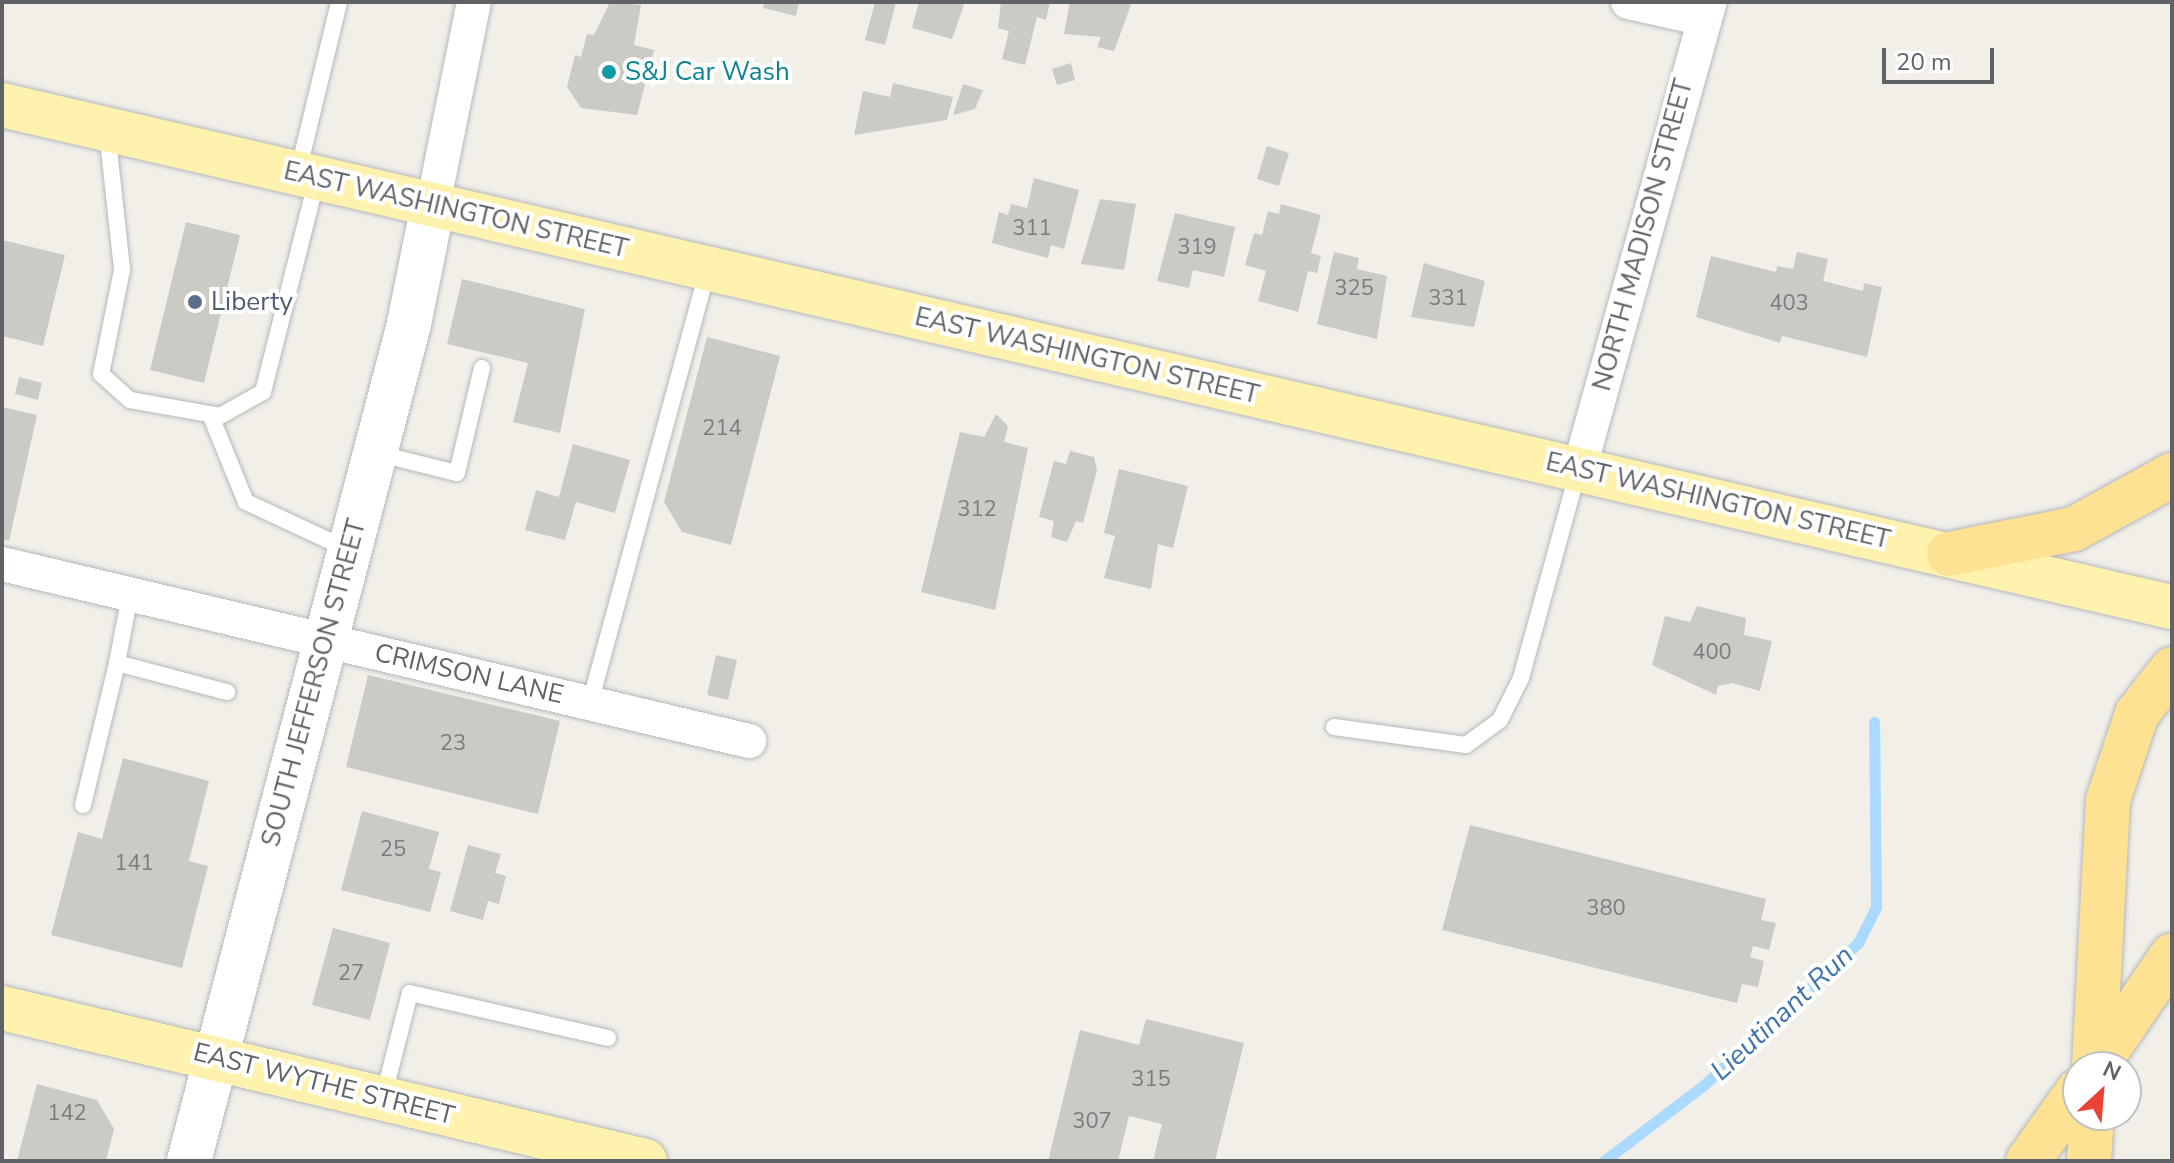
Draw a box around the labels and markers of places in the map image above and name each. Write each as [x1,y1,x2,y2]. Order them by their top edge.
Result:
place label: S&J Car Wash [625,56,790,88]
marker: S&J Car Wash [600,63,618,81]
place label: Liberty [211,286,293,318]
marker: Liberty [186,293,204,311]

